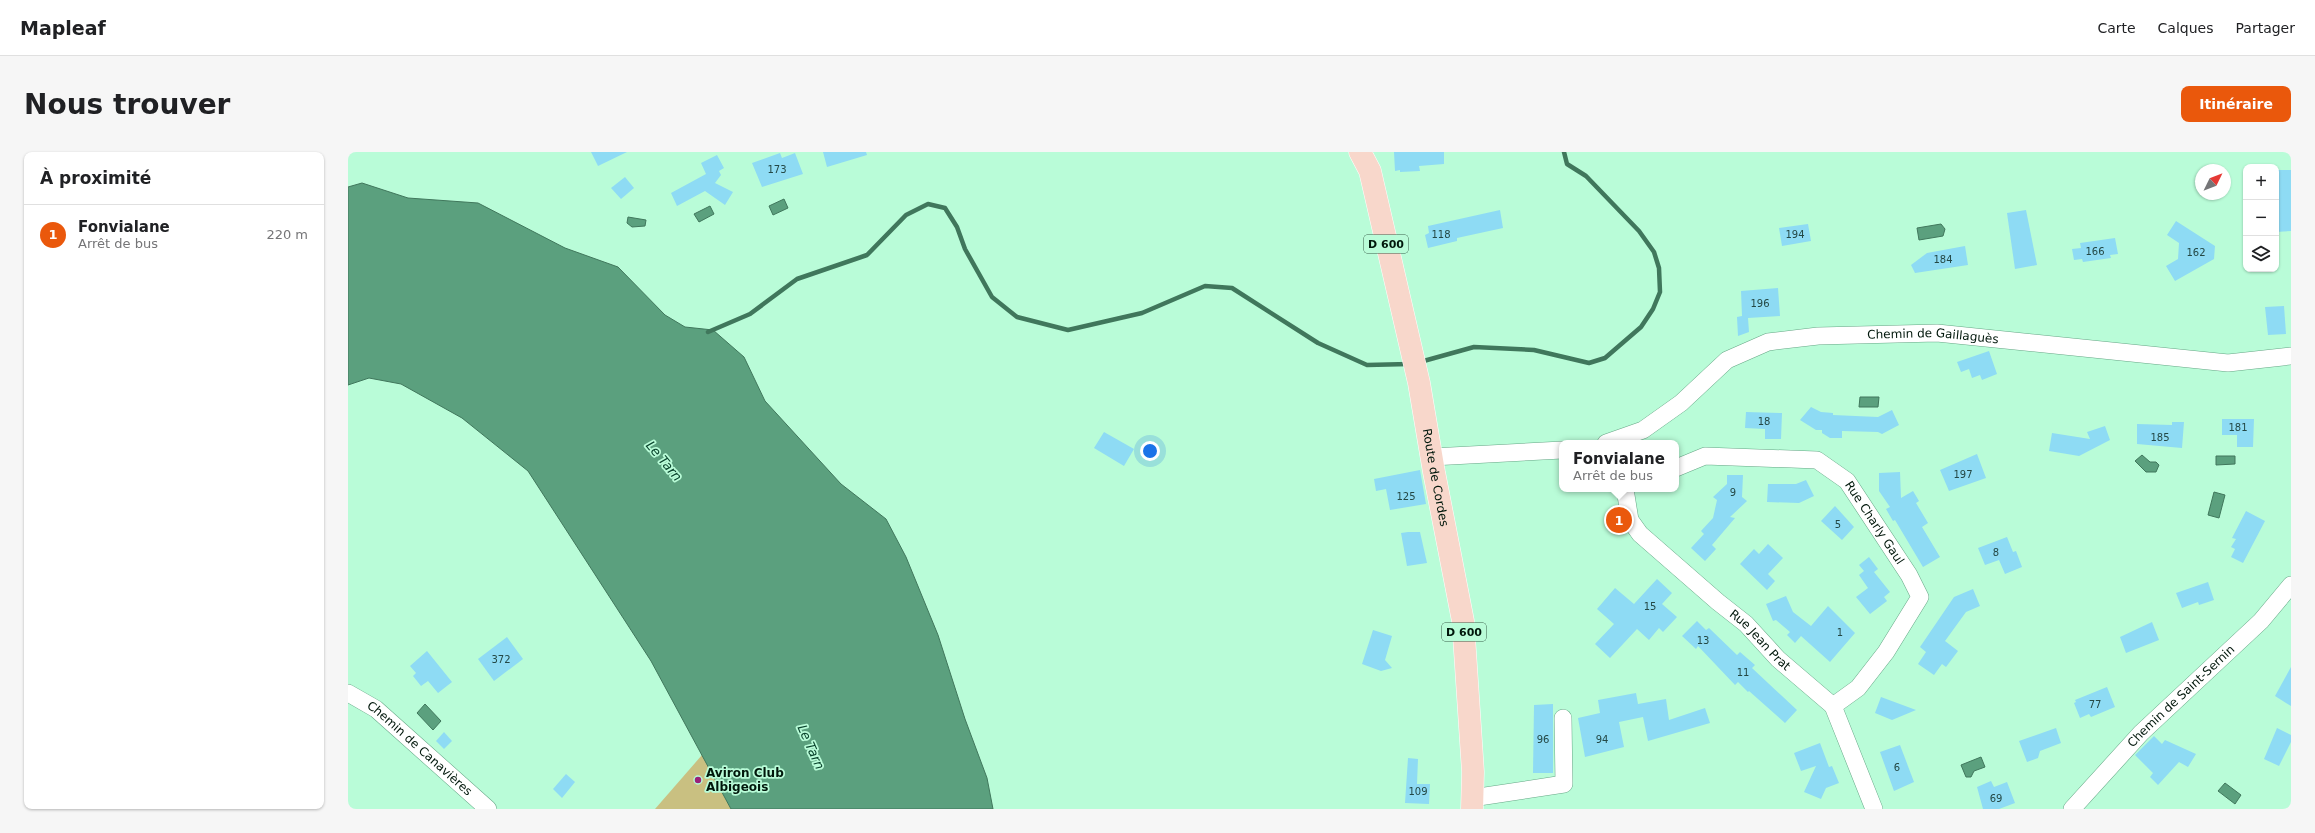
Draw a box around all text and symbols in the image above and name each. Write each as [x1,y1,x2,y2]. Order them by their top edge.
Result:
text: Mapleaf [20,17,106,39]
text: Carte [2097,20,2136,36]
text: Calques [2158,20,2214,36]
text: Partager [2236,20,2295,36]
button: Itinéraire [2181,86,2291,122]
text: Nous trouver [24,88,230,121]
house number: 173 [767,164,787,175]
north arrow [2195,164,2231,200]
map controls [2243,164,2279,272]
button: + [2243,164,2279,200]
text: À proximité [40,168,151,188]
button: − [2243,200,2279,236]
text: Fonvialane [78,218,170,236]
text: 1 [48,227,58,242]
text: 220 m [266,227,308,242]
house number: 118 [1431,229,1451,240]
house number: 194 [1785,229,1805,240]
road number: D 600 [1364,235,1408,253]
text: Arrêt de bus [78,236,158,251]
button: layers [2243,236,2279,272]
house number: 166 [2085,246,2105,257]
house number: 162 [2186,247,2206,258]
house number: 184 [1933,254,1953,265]
house number: 196 [1750,298,1770,309]
street label: Chemin de Gaillaguès [1867,326,1999,346]
house number: 18 [1758,416,1770,427]
house number: 181 [2228,422,2248,433]
street label: Route de Cordes [1420,427,1451,528]
house number: 185 [2150,432,2170,443]
water label: Le Tarn [643,438,685,484]
popup [1559,440,1679,492]
your location [1140,441,1160,461]
text: Fonvialane [1573,450,1665,468]
text: Arrêt de bus [1573,468,1653,483]
house number: 197 [1953,469,1973,480]
street label: Rue Charly Gaul [1842,478,1907,567]
house number: 9 [1730,487,1736,498]
house number: 125 [1396,491,1416,502]
pin: 1 [1606,505,1632,535]
house number: 5 [1835,519,1841,530]
house number: 8 [1993,547,1999,558]
house number: 15 [1644,601,1656,612]
street label: Rue Jean Prat [1727,607,1793,674]
road number: D 600 [1442,623,1486,641]
house number: 1 [1837,627,1843,638]
house number: 13 [1697,635,1709,646]
street label: Chemin de Saint-Sernin [2125,642,2237,750]
house number: 372 [491,654,511,665]
house number: 11 [1737,667,1749,678]
street label: Chemin de Canavières [365,698,475,799]
house number: 77 [2089,699,2101,710]
water label: Le Tarn [794,722,828,772]
house number: 96 [1537,734,1549,745]
house number: 94 [1596,734,1608,745]
house number: 6 [1894,762,1900,773]
place label: Aviron Club Albigeois [706,766,784,794]
marker: Aviron Club Albigeois [693,775,703,785]
house number: 109 [1408,786,1428,797]
house number: 69 [1990,793,2002,804]

